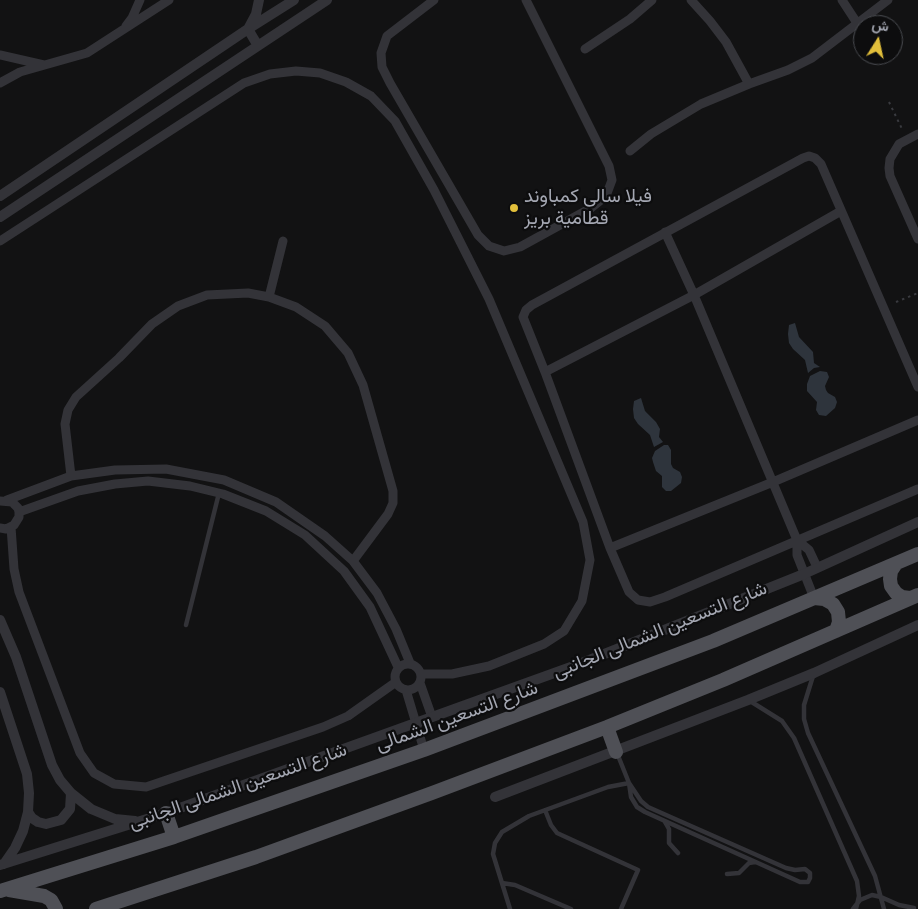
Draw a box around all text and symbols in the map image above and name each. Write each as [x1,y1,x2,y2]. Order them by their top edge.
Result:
north arrow [853,15,903,65]
text: ش [871,16,890,36]
place label: فيلا سالى كمباوند قطامية بريز [524,186,652,230]
marker: فيلا سالى كمباوند قطامية بريز [508,202,520,214]
street label: شارع التسعين الشمالى الجانبى [550,578,770,684]
street label: شارع التسعين الشمالى [373,677,541,757]
street label: شارع التسعين الشمالى الجانبى [126,739,350,835]

